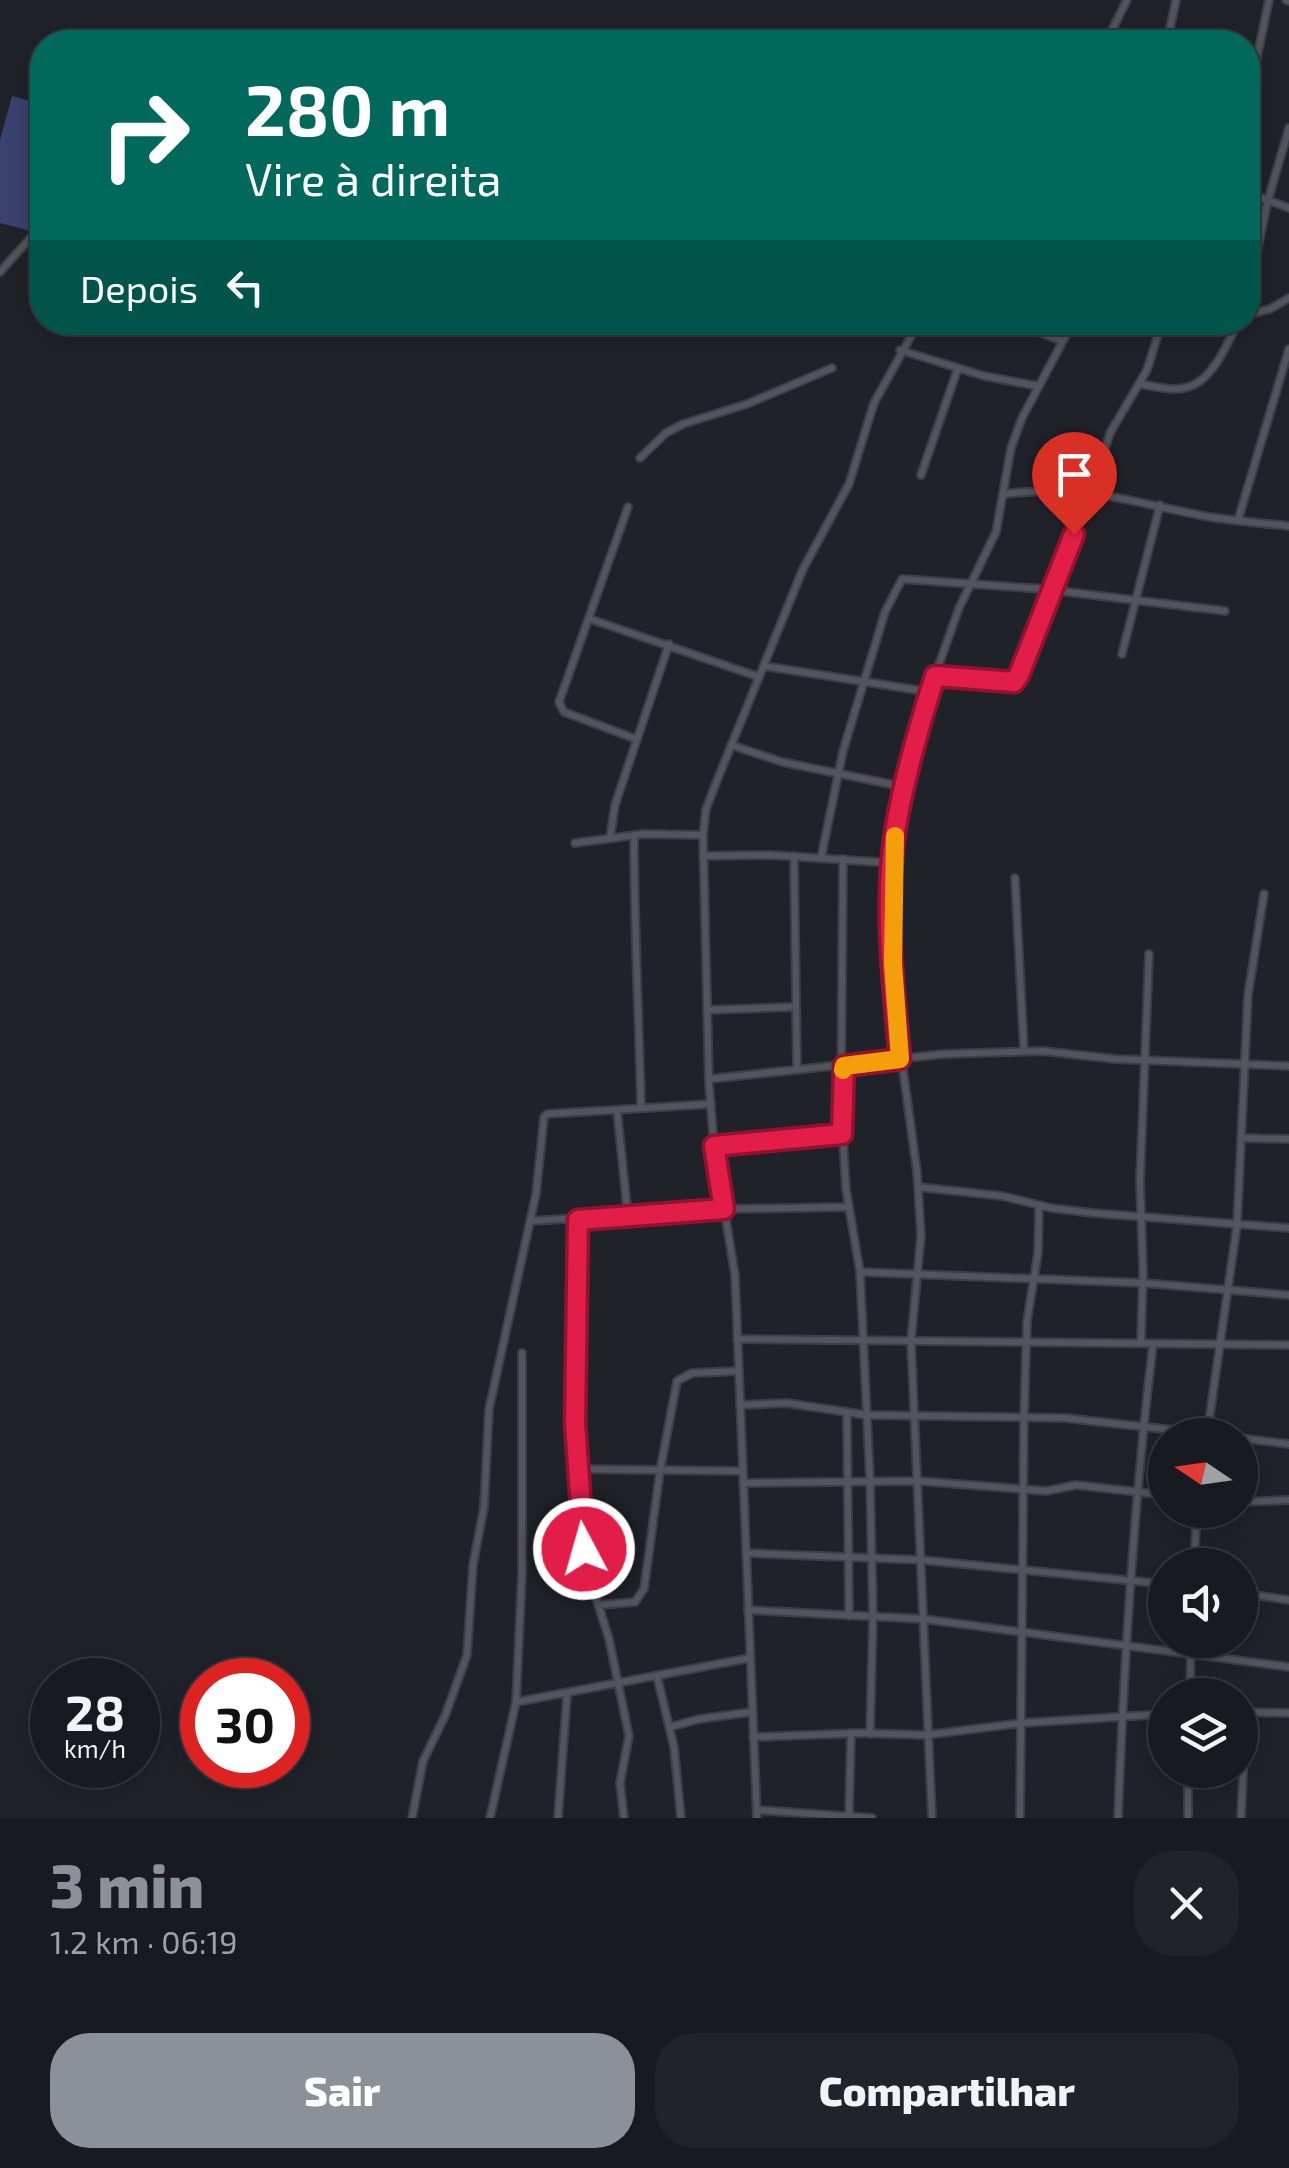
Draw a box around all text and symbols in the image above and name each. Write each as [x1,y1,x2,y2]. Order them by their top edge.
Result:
text: 280 m [245,66,450,150]
icon: right [80,70,210,200]
text: Vire à direita [245,151,502,205]
icon: left [218,260,273,315]
text: Depois [80,265,198,311]
pin [1032,432,1117,535]
icon: arrive [1047,447,1102,502]
north arrow [1148,1418,1258,1528]
map controls [1148,1418,1258,1788]
position arrow [532,1497,636,1601]
button: sound [1148,1548,1258,1658]
speed limit sign: 30 [180,1658,310,1788]
button: layers [1148,1678,1258,1788]
text: 28 [65,1681,125,1741]
text: km/h [64,1733,126,1763]
text: 3 min [50,1848,204,1920]
button: close [1134,1851,1239,1956]
text: 1.2 km · 06:19 [50,1922,238,1960]
button: Sair [50,2033,635,2148]
button: Compartilhar [655,2033,1239,2148]

